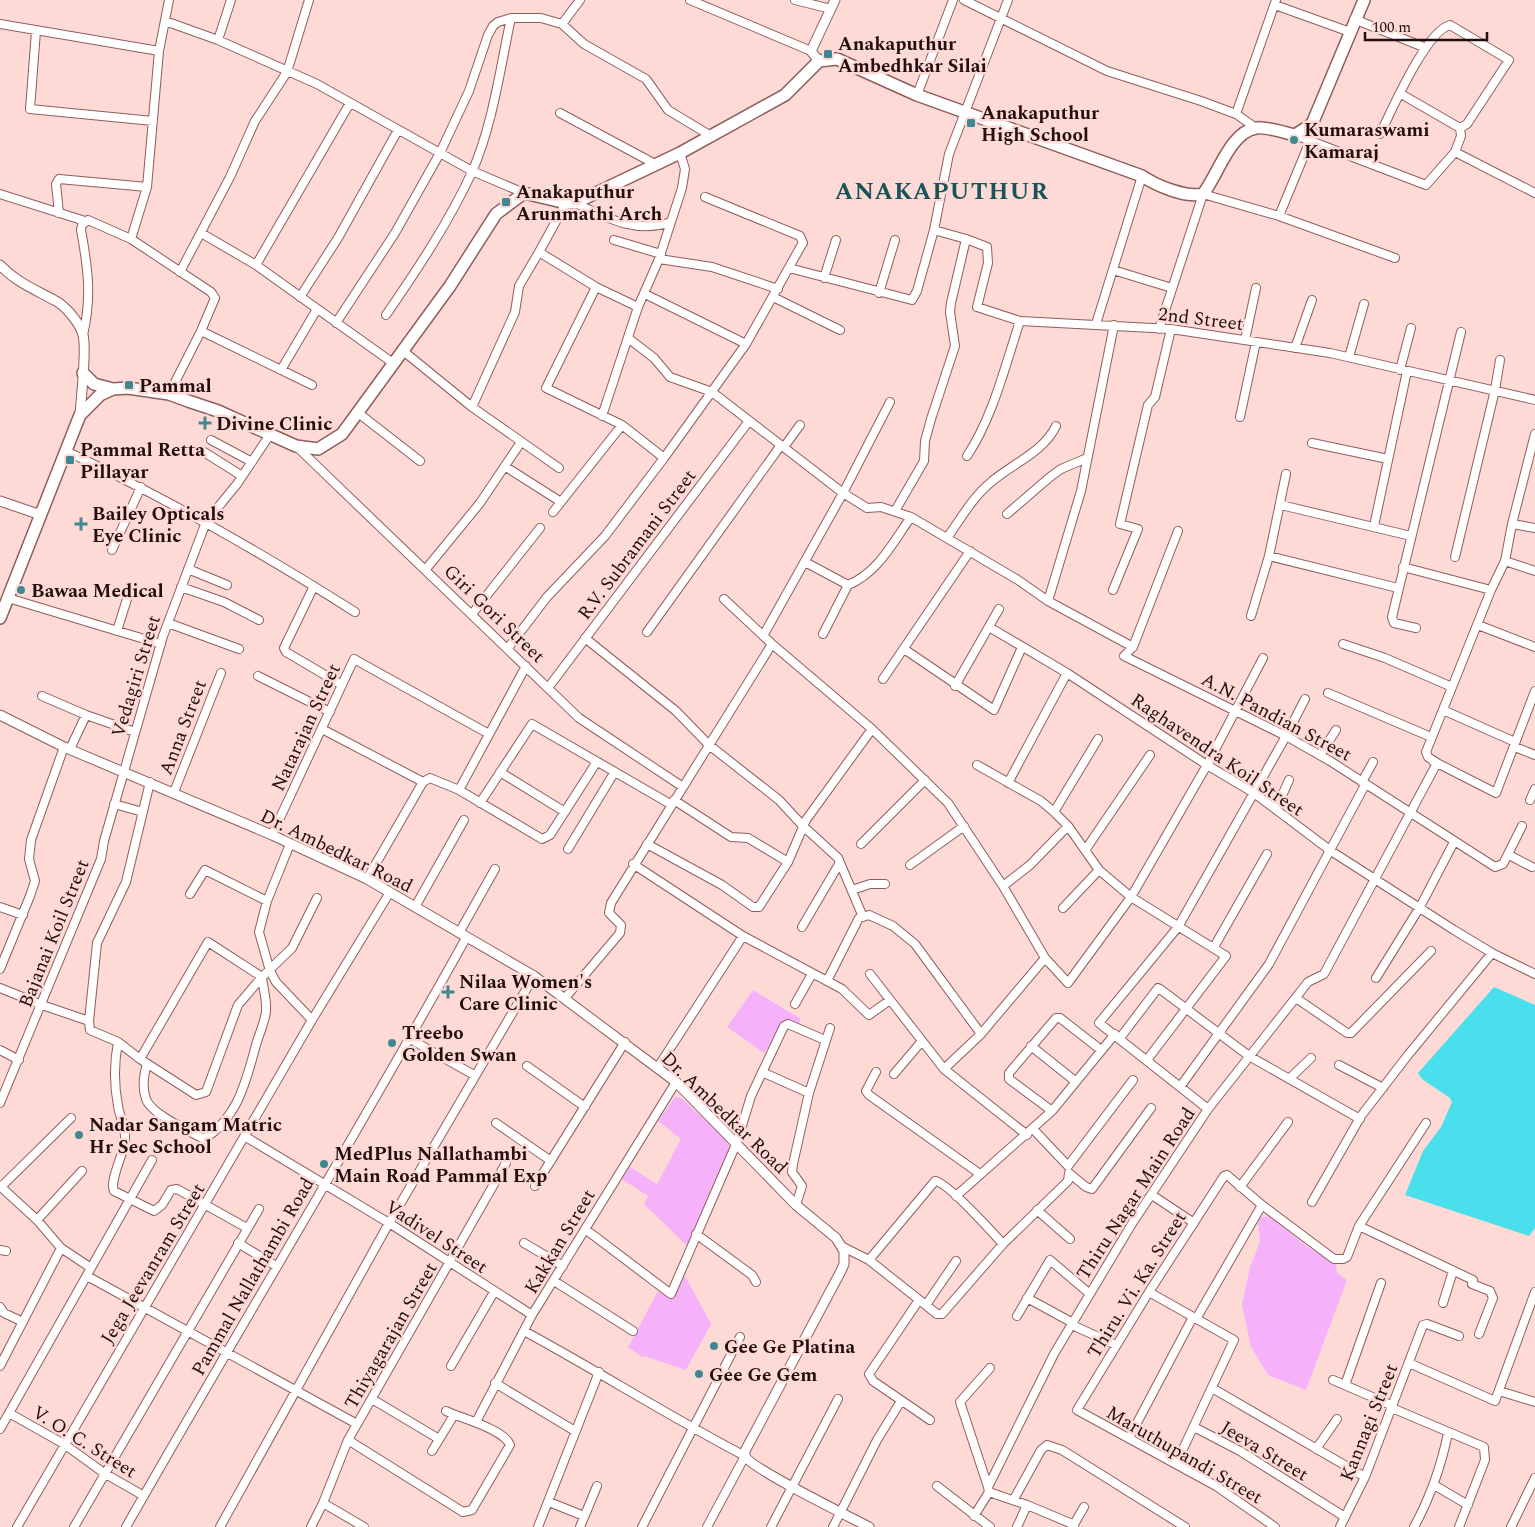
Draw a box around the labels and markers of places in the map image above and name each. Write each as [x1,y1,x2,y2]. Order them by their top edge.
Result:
place label: Anakaputhur Ambedhkar Silai [838,30,987,81]
marker: Anakaputhur Ambedhkar Silai [822,48,834,60]
place label: Anakaputhur High School [981,99,1100,150]
place label: Kumaraswami Kamaraj [1304,116,1430,167]
marker: Anakaputhur High School [965,117,977,129]
marker: Kumaraswami Kamaraj [1288,134,1300,146]
place label: Anakaputhur Arunmathi Arch [516,178,663,229]
marker: Anakaputhur Arunmathi Arch [500,196,512,208]
place label: Pammal [139,372,212,401]
marker: Pammal [123,379,135,391]
place label: Divine Clinic [216,410,332,439]
marker: Divine Clinic [198,416,212,430]
place label: Pammal Retta Pillayar [80,436,205,487]
marker: Pammal Retta Pillayar [64,454,76,466]
place label: Bailey Opticals Eye Clinic [92,500,225,551]
marker: Bailey Opticals Eye Clinic [74,517,88,531]
place label: Bawaa Medical [31,577,164,606]
marker: Bawaa Medical [15,584,27,596]
place label: Nilaa Women's Care Clinic [459,968,592,1019]
marker: Nilaa Women's Care Clinic [441,985,455,999]
place label: Treebo Golden Swan [402,1019,517,1070]
marker: Treebo Golden Swan [386,1037,398,1049]
place label: Nadar Sangam Matric Hr Sec School [89,1111,282,1162]
marker: Nadar Sangam Matric Hr Sec School [73,1129,85,1141]
place label: MedPlus Nallathambi Main Road Pammal Exp [334,1140,547,1191]
marker: MedPlus Nallathambi Main Road Pammal Exp [318,1158,330,1170]
place label: Gee Ge Platina [724,1333,856,1362]
marker: Gee Ge Platina [708,1340,720,1352]
place label: Gee Ge Gem [709,1361,817,1390]
marker: Gee Ge Gem [693,1368,705,1380]

